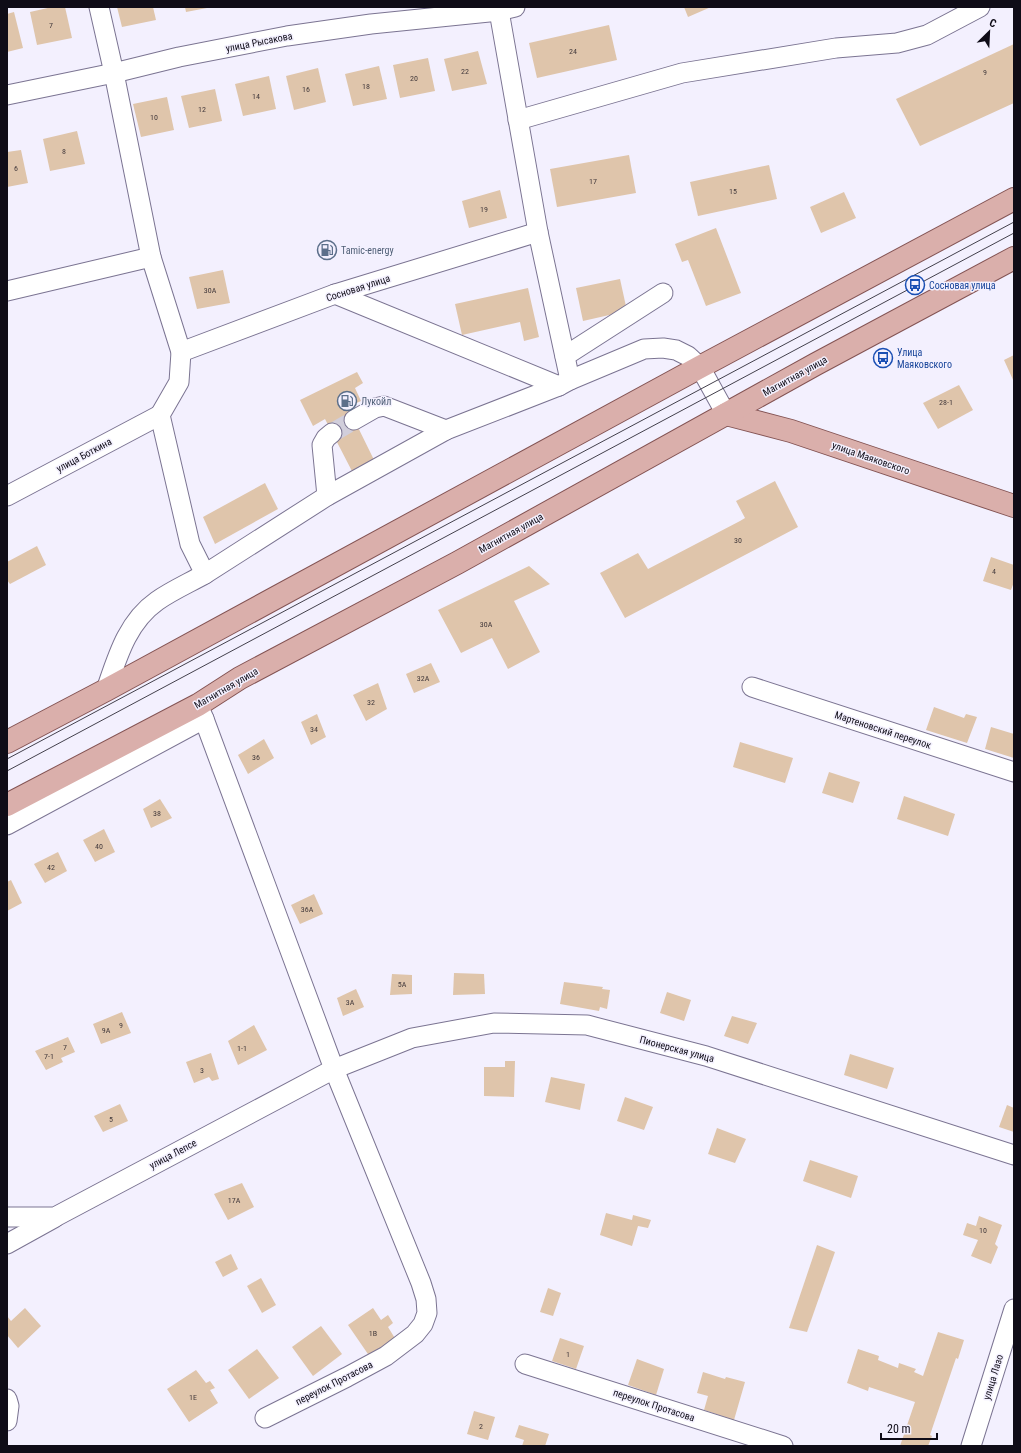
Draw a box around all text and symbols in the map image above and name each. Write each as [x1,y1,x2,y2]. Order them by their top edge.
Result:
north arrow [969,12,1009,52]
text: С [987,16,998,31]
house number: 7 [49,21,53,30]
street label: улица Рысакова [225,30,294,54]
house number: 24 [569,47,577,56]
house number: 22 [461,67,469,76]
house number: 9 [983,68,987,77]
house number: 20 [410,74,418,83]
house number: 18 [362,82,370,91]
house number: 16 [302,85,310,94]
house number: 14 [252,92,260,101]
house number: 12 [198,105,206,114]
house number: 10 [150,113,158,122]
house number: 8 [62,147,66,156]
house number: 6 [14,164,18,173]
house number: 17 [589,177,597,186]
house number: 15 [729,187,737,196]
house number: 19 [480,205,488,214]
fuel station icon: Tamic-energy [316,239,338,261]
place label: Tamic-energy [341,245,394,256]
street label: Сосновая улица [325,272,392,304]
bus stop icon: Сосновая улица [904,274,926,296]
place label: Сосновая улица [929,280,996,291]
house number: 30А [204,286,217,295]
bus stop icon: Улица Маяковского [872,347,894,369]
place label: Улица Маяковского [897,347,952,370]
street label: Магнитная улица [761,354,829,398]
fuel station icon: Лукойл [336,390,358,412]
place label: Лукойл [361,396,391,407]
house number: 28-1 [939,398,953,407]
street label: улица Боткина [55,436,114,474]
street label: улица Маяковского [831,440,911,476]
street label: Магнитная улица [477,511,545,555]
house number: 30 [734,536,742,545]
house number: 4 [992,567,996,576]
house number: 30А [480,620,493,629]
street label: Магнитная улица [192,665,260,711]
house number: 32А [417,674,430,683]
house number: 32 [367,698,375,707]
street label: Мартеновский переулок [833,709,933,751]
house number: 34 [310,725,318,734]
house number: 36 [252,753,260,762]
house number: 38 [153,809,161,818]
house number: 40 [95,842,103,851]
house number: 42 [47,863,55,872]
house number: 36А [301,905,314,914]
house number: 5А [398,980,407,989]
house number: 3А [346,998,355,1007]
house number: 9 [119,1021,123,1030]
house number: 9А [102,1026,111,1035]
street label: Пионерская улица [639,1034,716,1064]
house number: 7 [63,1043,67,1052]
house number: 1-1 [237,1044,247,1053]
house number: 7-1 [44,1052,54,1061]
house number: 3 [200,1066,204,1075]
house number: 5 [109,1115,113,1124]
street label: улица Лепсе [148,1137,199,1171]
house number: 17А [228,1196,241,1205]
house number: 10 [979,1226,987,1235]
house number: 1В [369,1329,377,1338]
house number: 1 [566,1350,570,1359]
street label: улица Лазо [981,1353,1005,1401]
street label: переулок Протасова [294,1359,375,1407]
street label: переулок Протасова [612,1387,696,1423]
house number: 1Е [189,1393,197,1402]
scale bar [881,1415,937,1441]
house number: 2 [479,1422,483,1431]
text: 20 m [887,1422,911,1436]

